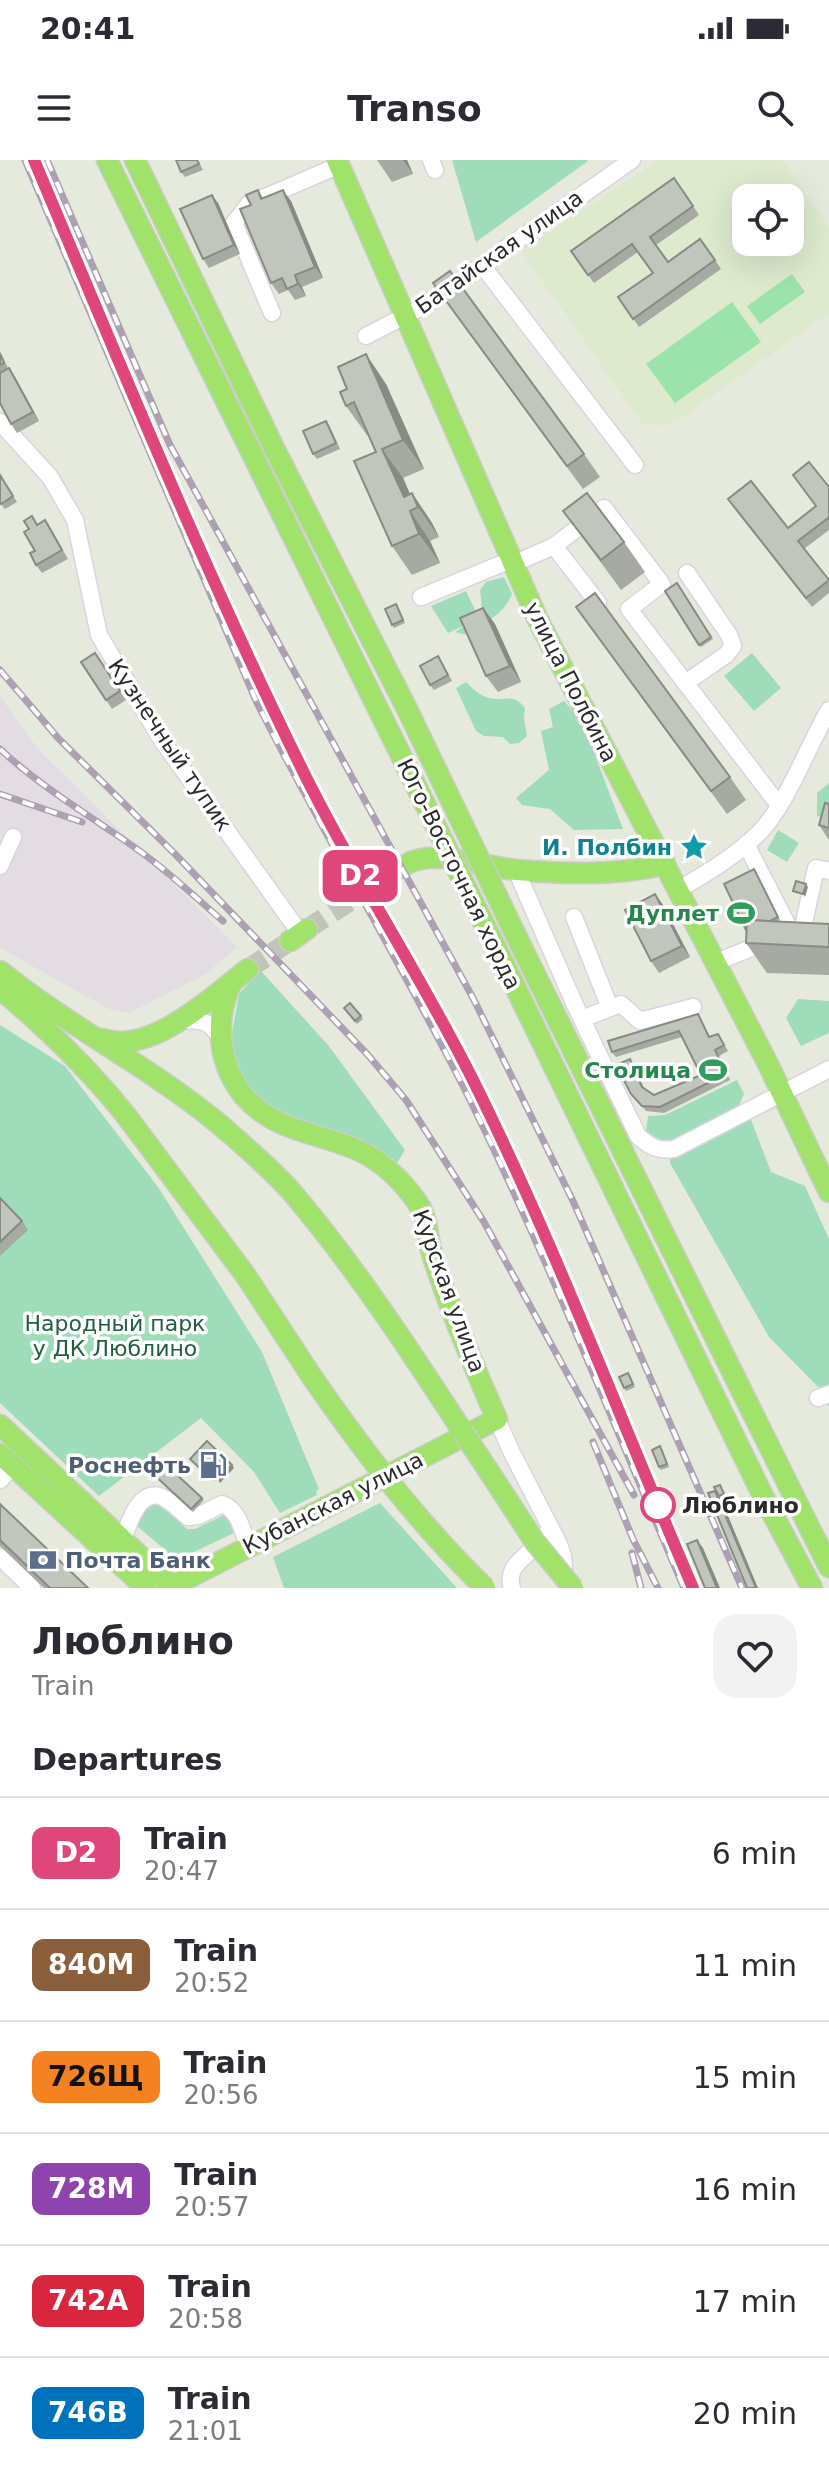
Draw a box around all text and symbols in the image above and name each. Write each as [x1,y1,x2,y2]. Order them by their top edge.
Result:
text: 20:41 [40,11,136,46]
icon: menu [32,86,76,130]
icon: search [753,86,797,130]
text: Transo [347,88,482,129]
map controls [732,184,804,256]
button: locate [732,184,804,256]
street label: Батайская улица [411,185,587,319]
street label: улица Полбина [520,598,622,766]
street label: Кузнечный тупик [103,654,237,836]
street label: Юго-Восточная хорда [392,754,526,994]
place icon: И. Полбин [679,832,709,862]
place label: И. Полбин [542,835,672,860]
line badge: D2 [324,850,396,902]
text: D2 [339,859,381,892]
sports icon: Дуплет [726,898,756,928]
place label: Дуплет [626,901,719,926]
sports icon: Столица [698,1055,728,1085]
place label: Столица [584,1058,691,1083]
street label: Курская улица [408,1206,490,1376]
park label: Народный парк у ДК Люблино [25,1311,205,1361]
street label: Кубанская улица [239,1447,427,1559]
fuel station icon: Роснефть [198,1450,228,1480]
place label: Роснефть [68,1453,191,1478]
marker: Люблино [641,1488,675,1522]
place label: Люблино [682,1493,799,1518]
bank icon: Почта Банк [28,1545,58,1575]
place label: Почта Банк [65,1548,211,1573]
button: heart [713,1614,797,1698]
text: Люблино [32,1619,234,1663]
text: Train [32,1671,94,1701]
text: Departures [32,1742,222,1777]
text: Train [144,1821,228,1856]
text: D2 [55,1836,97,1869]
text: 6 min [712,1836,797,1871]
text: 20:47 [144,1856,219,1886]
text: Train [174,1933,258,1968]
text: 840М [48,1948,134,1981]
text: 11 min [693,1948,797,1983]
text: 20:52 [174,1968,249,1998]
text: Train [184,2045,267,2080]
text: 726Щ [48,2060,144,2093]
text: 15 min [693,2060,797,2095]
text: 20:56 [184,2080,259,2110]
text: Train [174,2157,258,2192]
text: 728М [48,2172,134,2205]
text: 16 min [693,2172,797,2207]
text: 20:57 [174,2192,249,2222]
text: Train [168,2269,252,2304]
text: 742А [48,2284,128,2317]
text: 17 min [693,2284,797,2319]
text: 20:58 [168,2304,243,2334]
text: Train [168,2381,252,2416]
text: 746В [48,2396,128,2429]
text: 20 min [693,2396,797,2431]
text: 21:01 [168,2416,243,2446]

